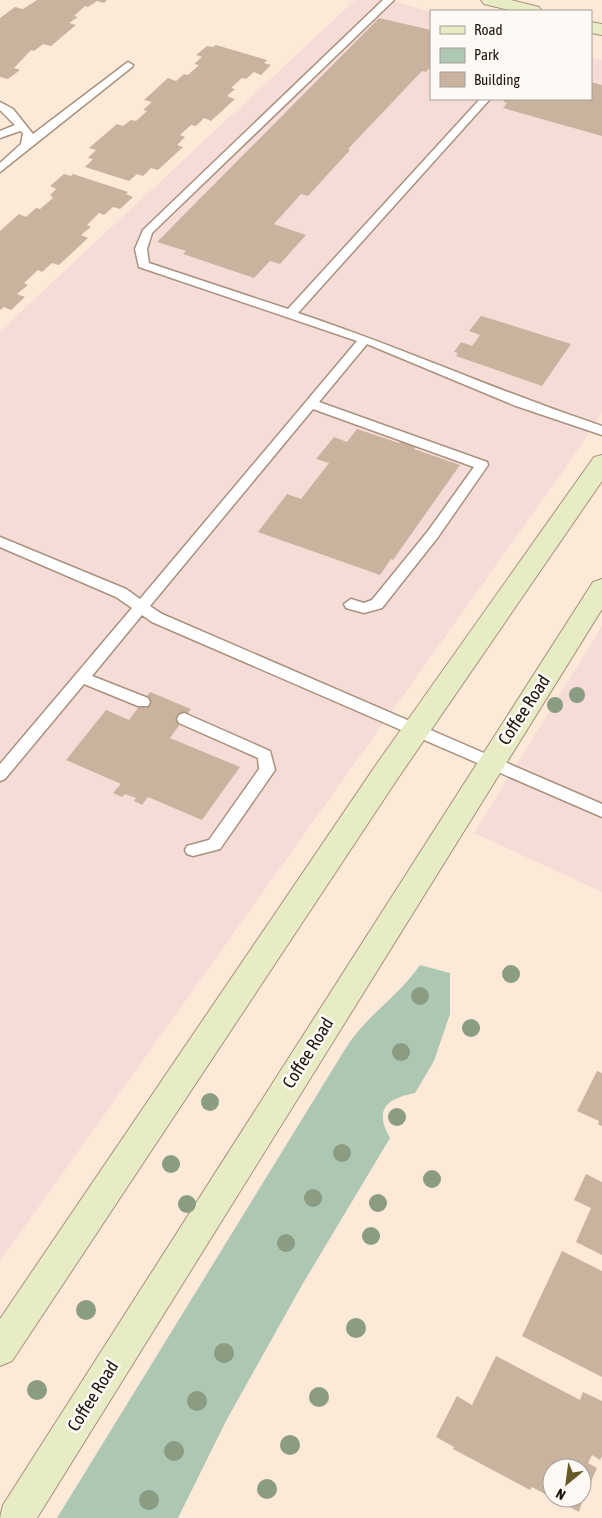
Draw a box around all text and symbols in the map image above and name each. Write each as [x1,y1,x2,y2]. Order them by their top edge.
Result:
legend [430,10,592,100]
text: Road [474,21,503,38]
text: Park [474,46,499,63]
text: Building [474,71,520,88]
street label: Coffee Road [493,671,554,749]
street label: Coffee Road [278,1014,338,1092]
street label: Coffee Road [63,1357,123,1435]
north arrow [542,1458,592,1508]
text: N [553,1485,568,1503]

